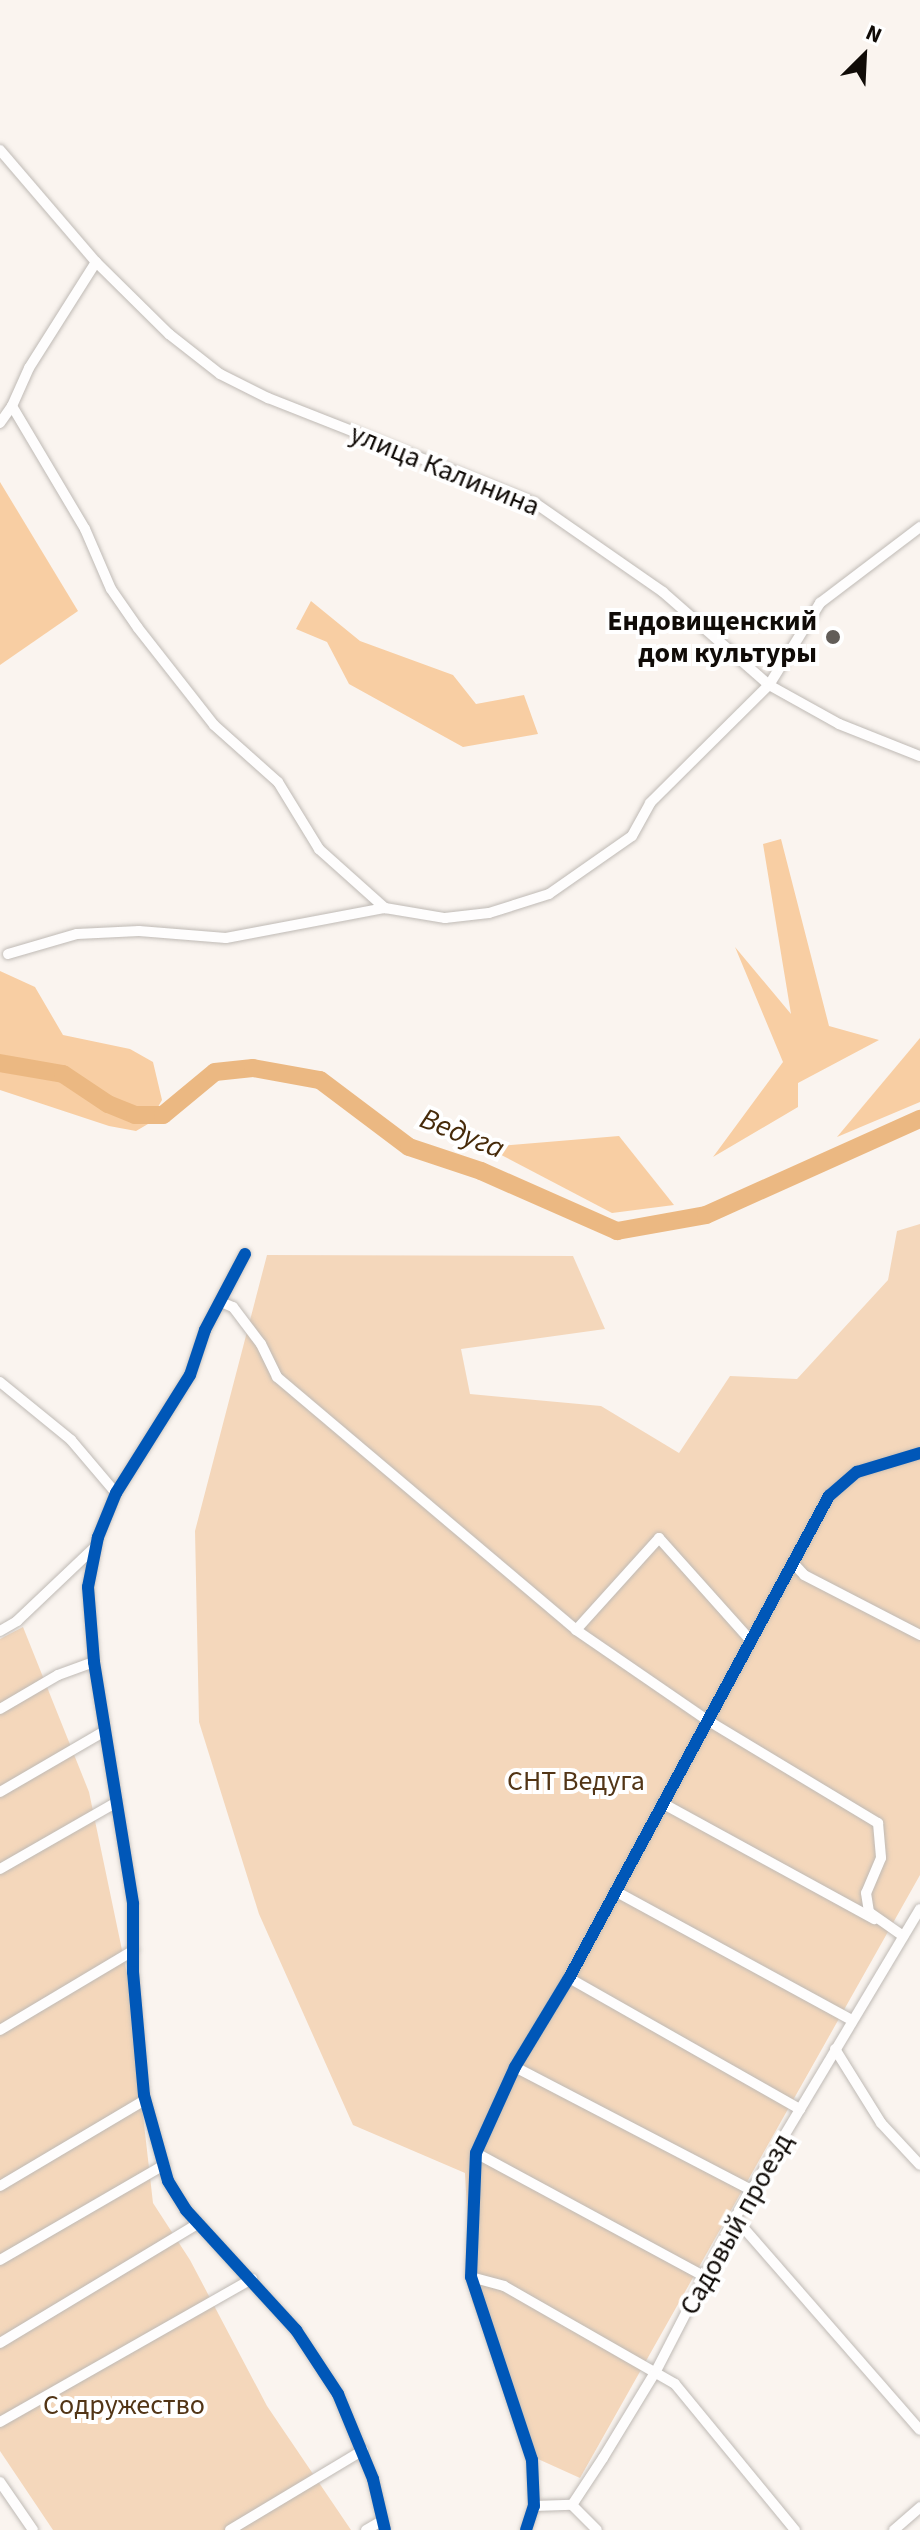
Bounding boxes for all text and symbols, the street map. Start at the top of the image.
north arrow [824,16,904,96]
text: N [861,16,887,52]
street label: улица Калинина [345,417,545,523]
place label: Ендовищенский дом культуры [607,604,817,670]
marker: Ендовищенский дом культуры [824,628,842,646]
water label: Ведуга [415,1101,509,1167]
park label: СНТ Ведуга [507,1764,645,1798]
street label: Садовый проезд [672,2127,800,2321]
park label: Содружество [43,2388,205,2422]

